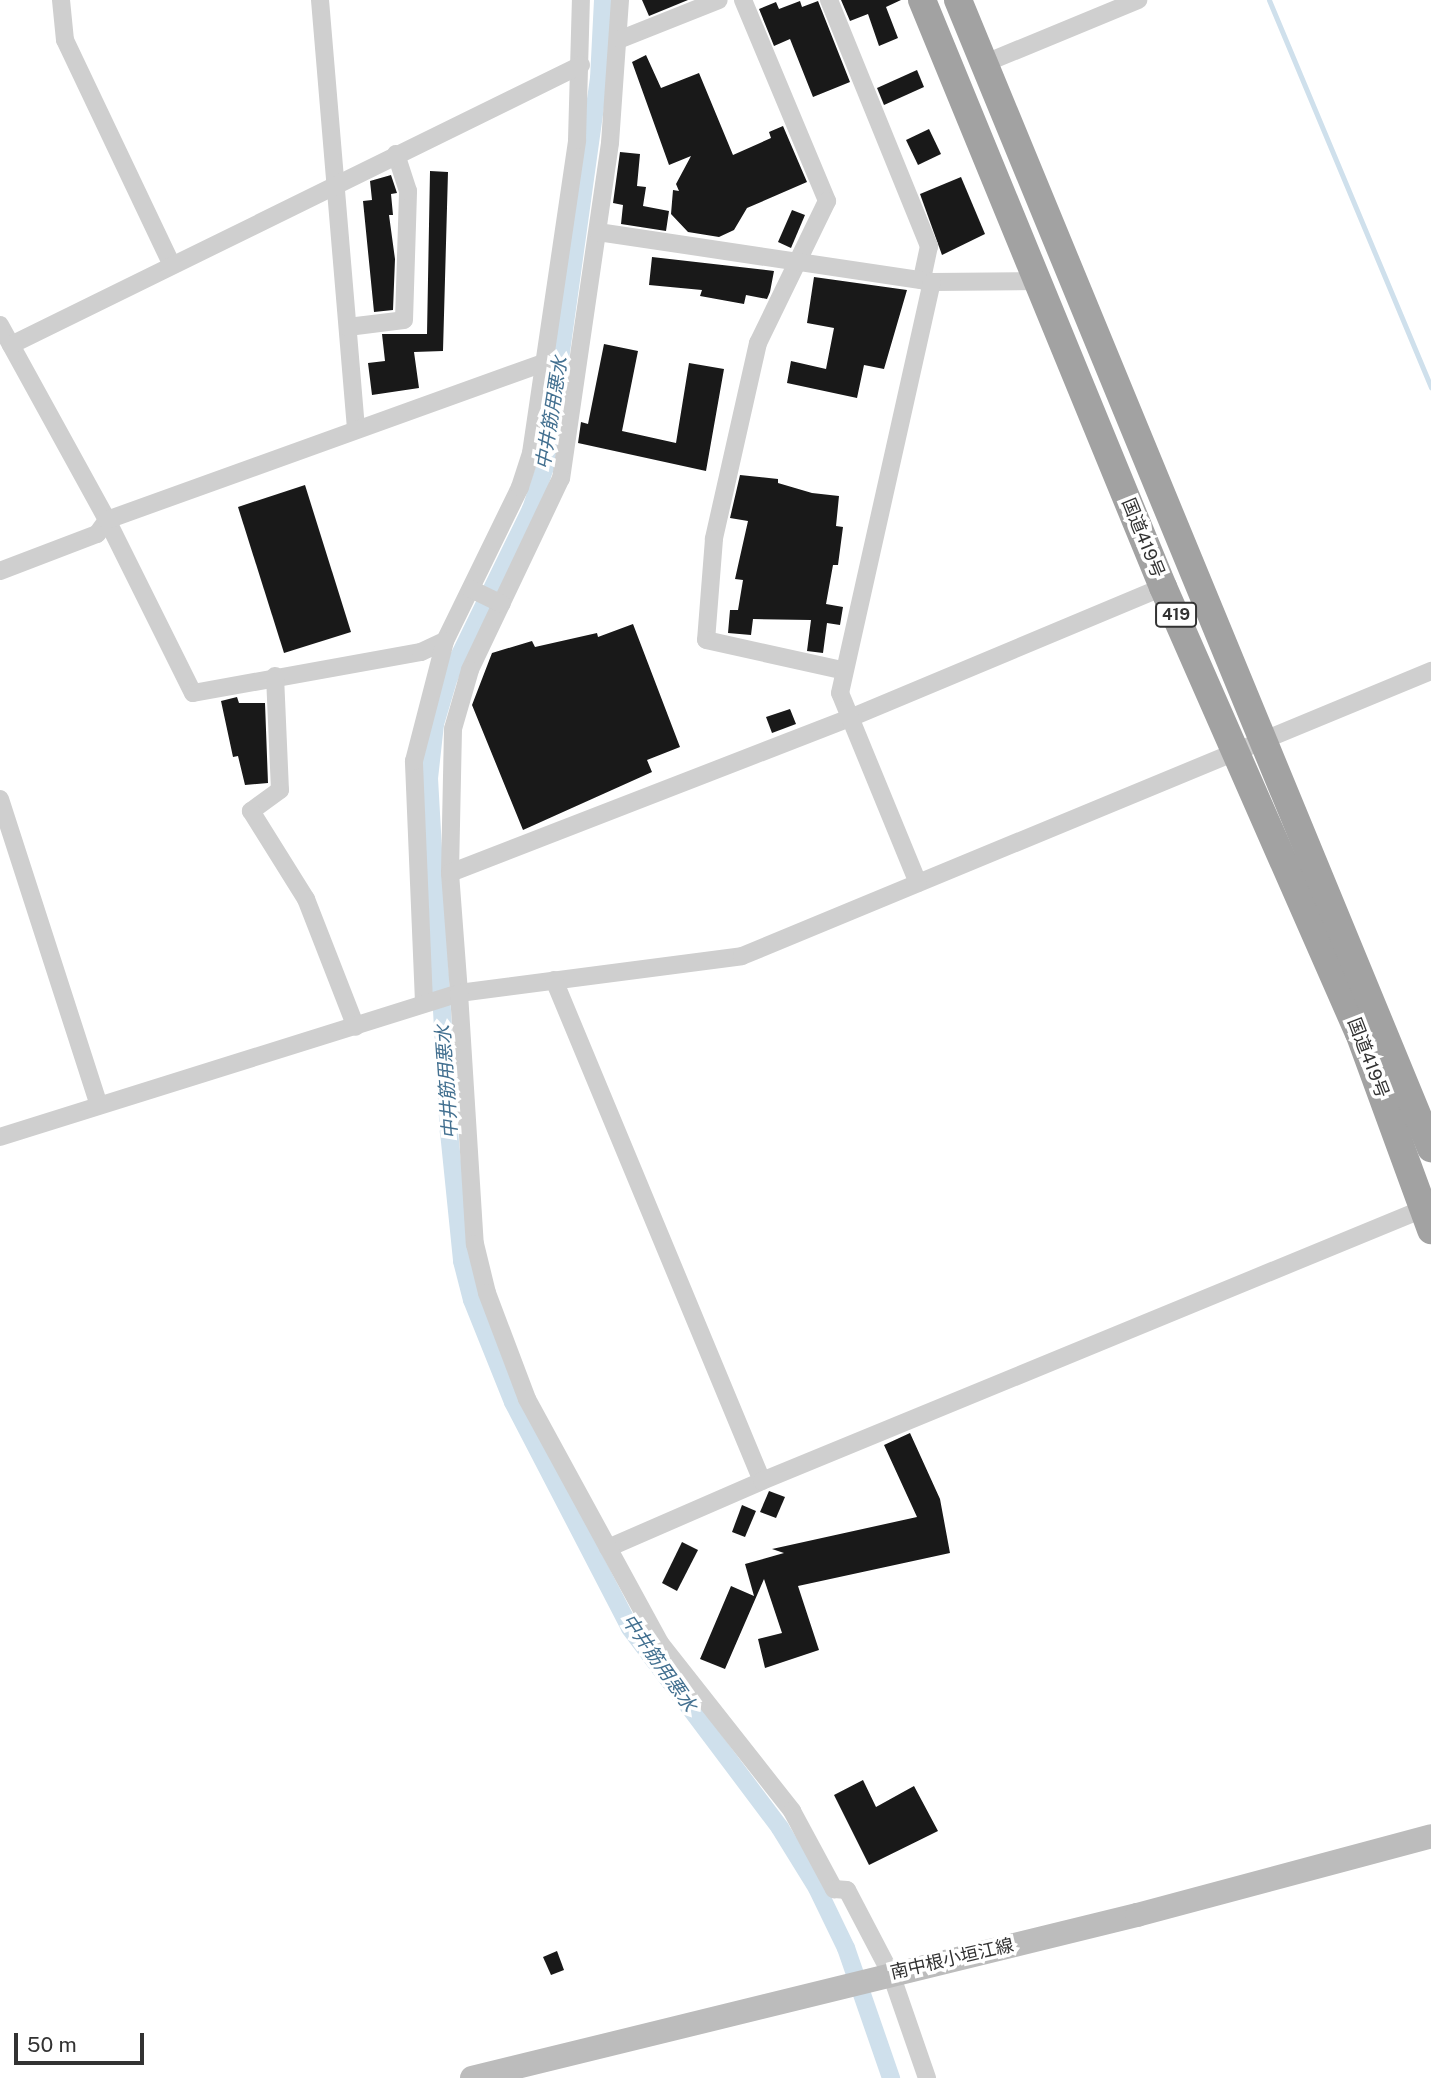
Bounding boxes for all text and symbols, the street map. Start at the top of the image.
water label: 中井筋用悪水 [532,355,572,471]
street label: 国道419号 [1117,495,1169,581]
road number: 419 [1155,602,1197,628]
street label: 国道419号 [1343,1015,1393,1101]
water label: 中井筋用悪水 [432,1024,462,1140]
water label: 中井筋用悪水 [617,1610,701,1716]
street label: 南中根小垣江線 [888,1934,1016,1984]
scale bar [18,2018,147,2062]
text: 50 m [27,2032,77,2057]

